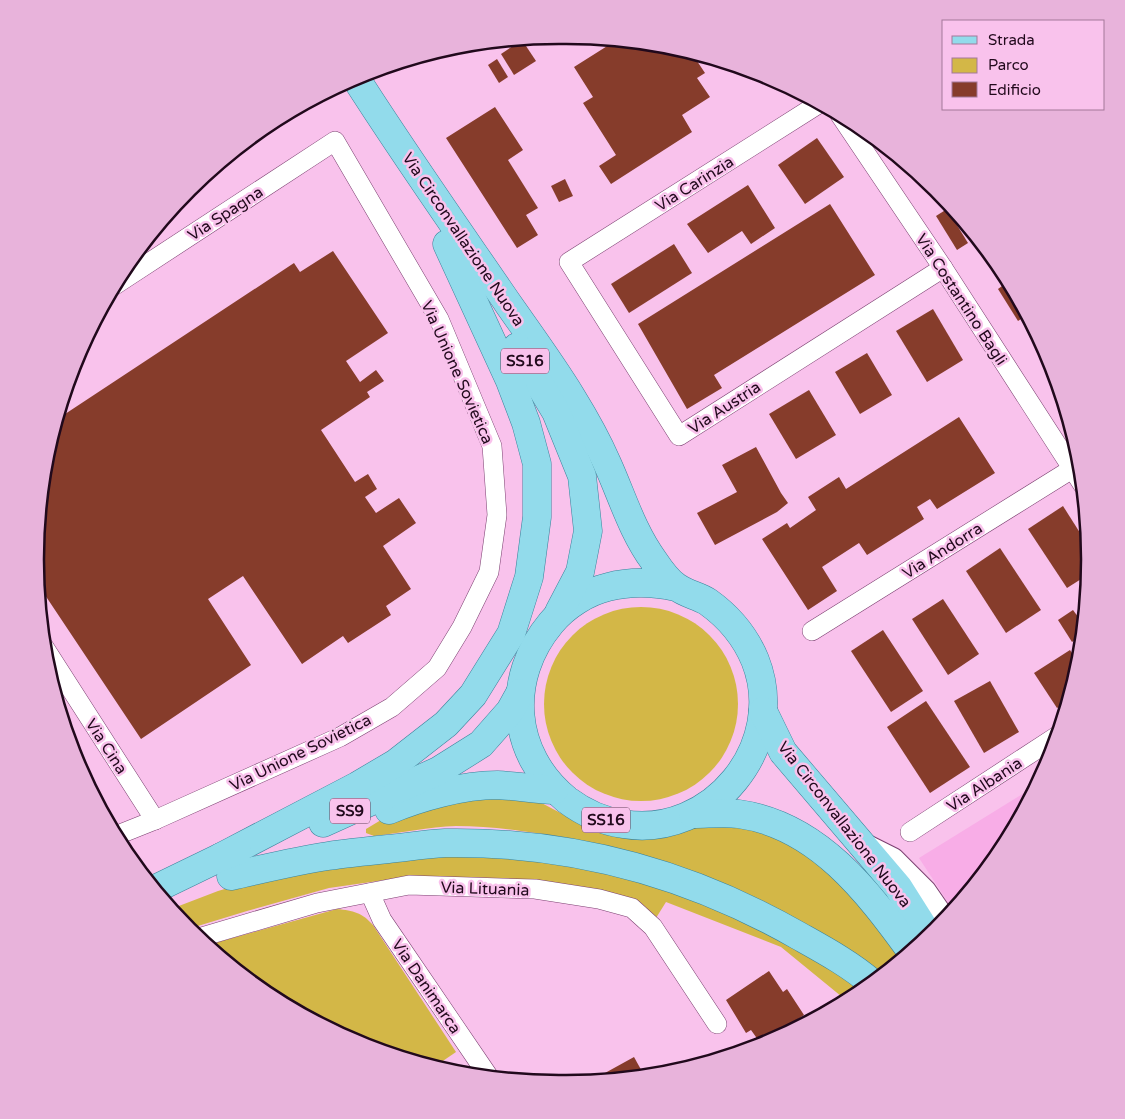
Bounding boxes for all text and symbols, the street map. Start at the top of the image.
legend [942,20,1105,110]
text: Strada [988,31,1035,49]
text: Parco [988,56,1029,74]
text: Edificio [988,81,1041,99]
street label: Via Circonvallazione Nuova [398,149,529,330]
street label: Via Carinzia [651,152,738,216]
street label: Via Spagna [184,182,267,246]
street label: Via Costantino Bagli [911,230,1011,369]
street label: Via Unione Sovietica [416,298,498,447]
road number: SS16 [501,348,549,374]
street label: Via Austria [685,377,765,439]
street label: Via Andorra [899,518,986,583]
street label: Via Unione Sovietica [226,710,374,796]
street label: Via Cina [81,715,131,778]
street label: Via Circonvallazione Nuova [773,738,915,912]
street label: Via Albania [943,753,1026,817]
road number: SS9 [330,798,370,824]
road number: SS16 [582,808,630,832]
street label: Via Lituania [440,877,530,901]
street label: Via Danimarca [387,935,465,1038]

